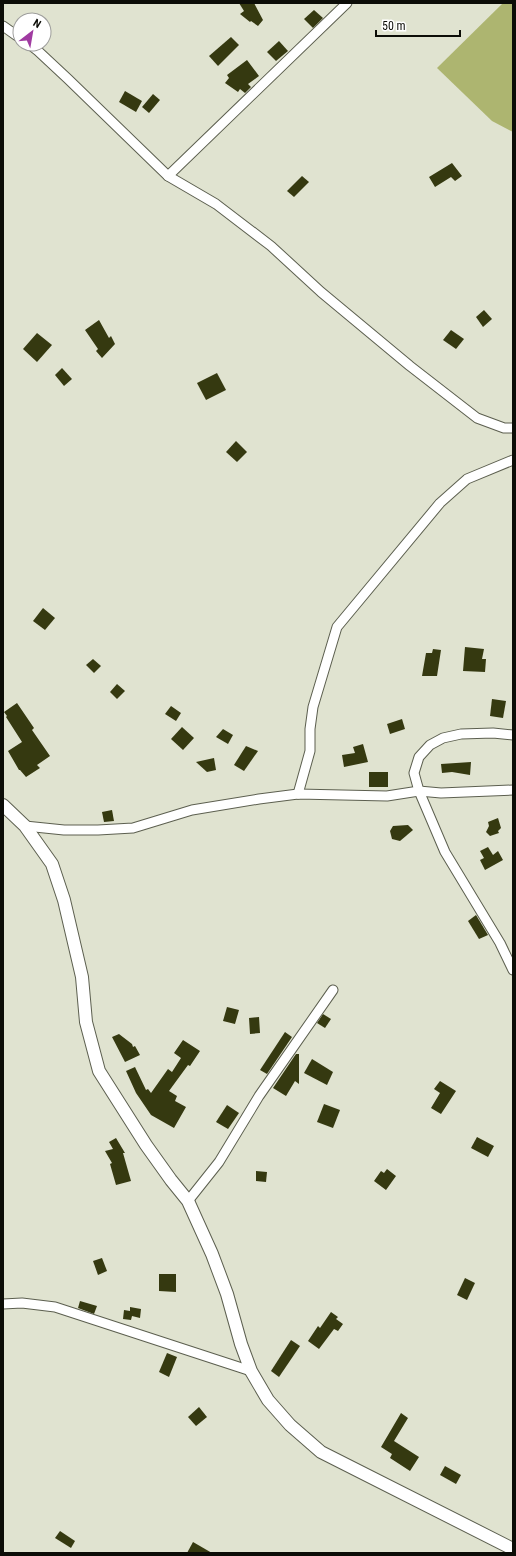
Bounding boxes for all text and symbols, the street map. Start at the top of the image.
north arrow [12,12,52,52]
scale bar [376,12,460,38]
text: N [31,17,43,31]
text: 50 m [382,19,406,33]

